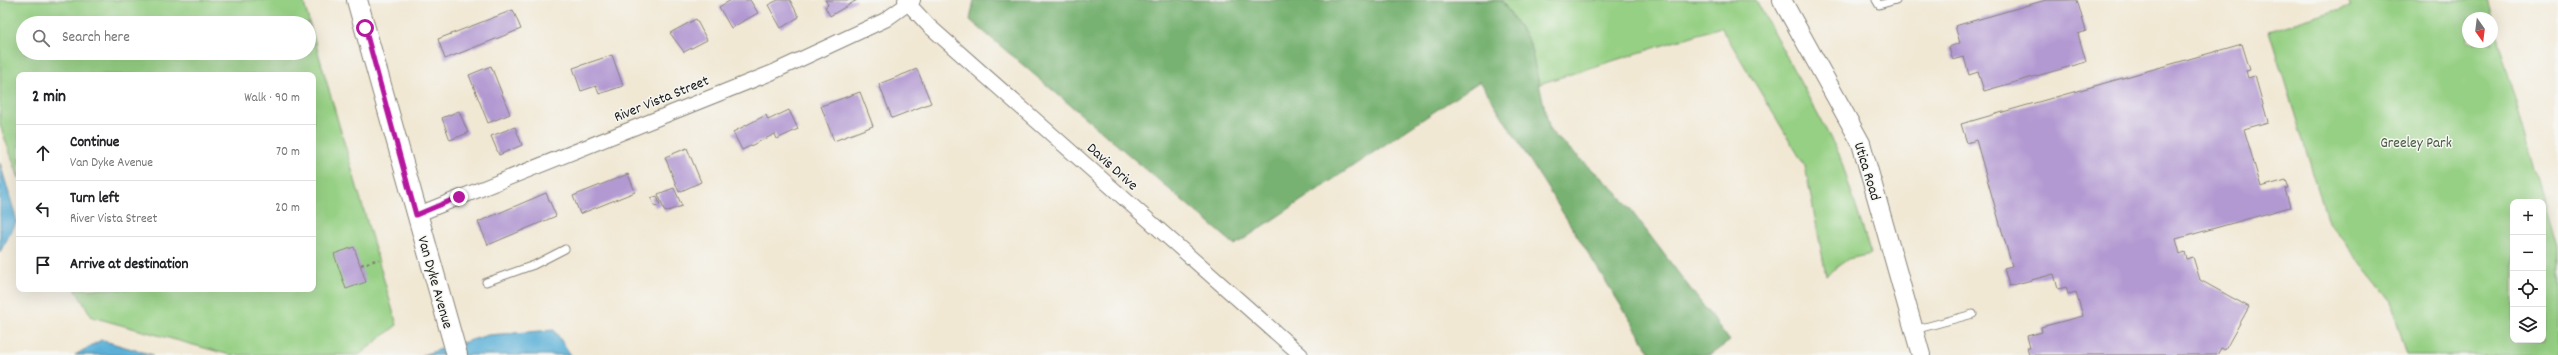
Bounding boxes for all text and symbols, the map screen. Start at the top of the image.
north arrow [2462,12,2498,48]
search box [16,16,316,60]
route start [356,19,374,37]
icon: search [30,27,52,49]
text: Search here [62,27,130,49]
street label: River Vista Street [611,71,713,129]
text: 2 min [32,86,66,110]
text: Walk · 90 m [244,89,300,108]
text: Continue [70,132,119,154]
park label: Greeley Park [2380,133,2452,155]
street label: Davis Drive [1081,138,1143,197]
street label: Utica Road [1847,140,1885,204]
icon: ahead [32,142,54,164]
text: 70 m [276,143,300,162]
text: Van Dyke Avenue [70,154,153,173]
text: Turn left [70,188,119,210]
route end [450,188,468,206]
icon: left [32,198,54,220]
text: 20 m [275,199,300,218]
map controls [2510,199,2546,343]
button: + [2510,199,2546,235]
text: River Vista Street [70,210,157,229]
street label: Van Dyke Avenue [410,234,458,332]
button: − [2510,235,2546,271]
icon: arrive [32,254,54,276]
text: Arrive at destination [70,254,188,276]
button: locate [2510,271,2546,307]
button: layers [2510,307,2546,343]

